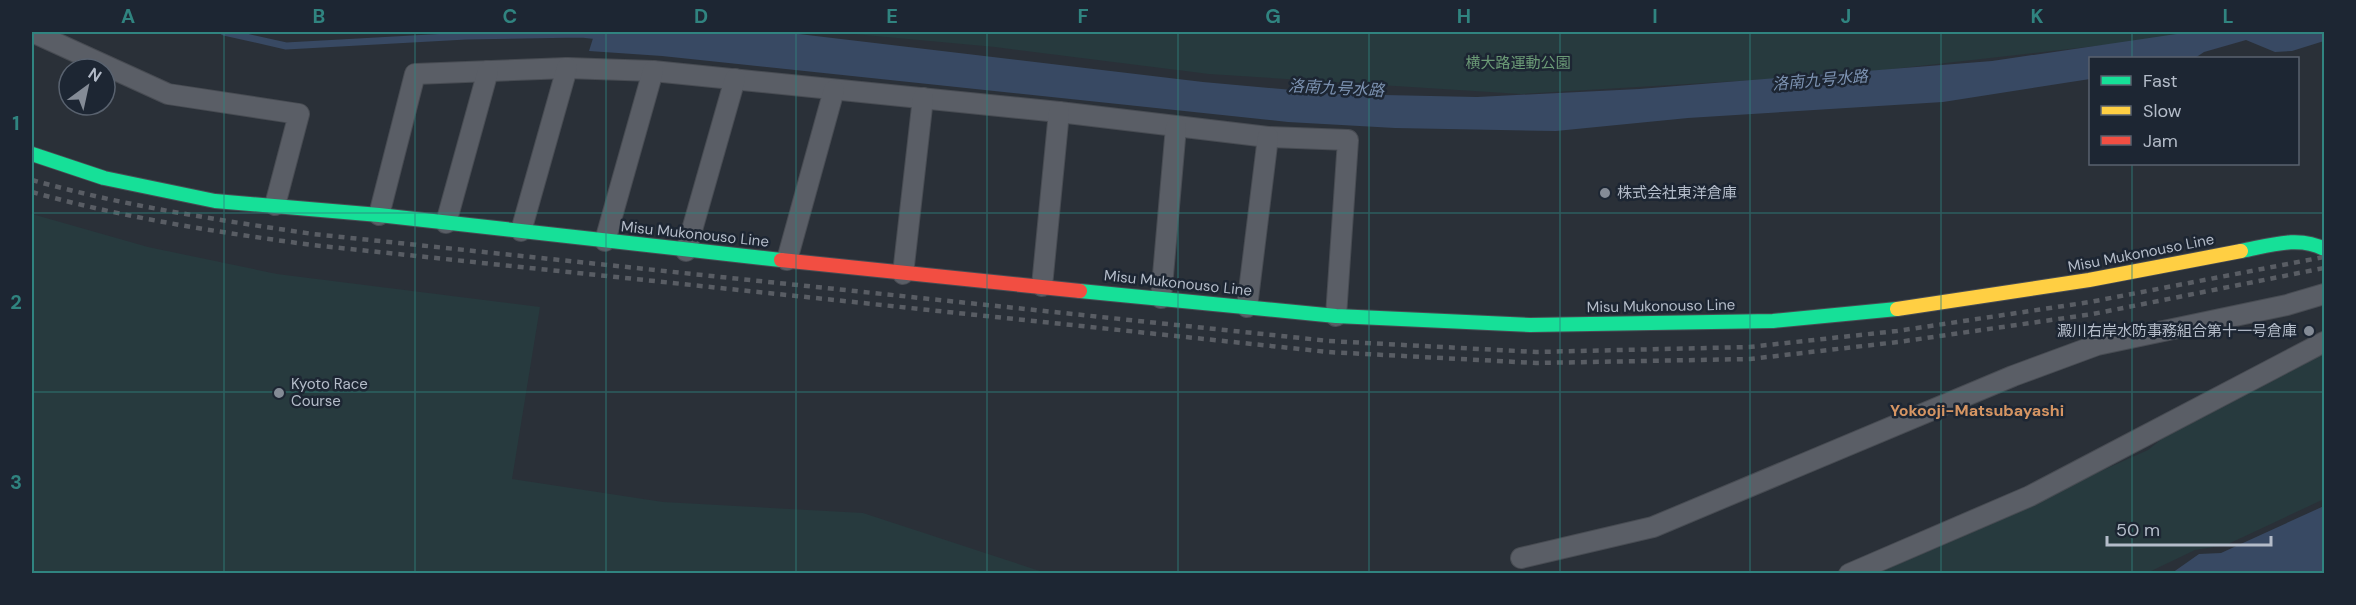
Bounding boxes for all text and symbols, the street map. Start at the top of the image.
text: A [121,3,135,29]
text: B [313,3,325,29]
text: C [503,3,517,29]
text: D [694,3,708,29]
text: E [886,3,898,29]
text: F [1077,3,1089,29]
text: G [1265,3,1281,29]
text: H [1457,3,1471,29]
text: I [1652,3,1658,29]
text: J [1841,3,1851,29]
text: K [2030,3,2044,29]
text: L [2222,3,2234,29]
park label: 横大路運動公園 [1465,53,1571,73]
north arrow [57,57,117,117]
legend [2089,57,2299,165]
text: N [84,63,106,87]
water label: 洛南九号水路 [1771,65,1871,95]
text: Fast [2143,69,2178,93]
water label: 洛南九号水路 [1288,75,1386,101]
text: Slow [2143,99,2182,123]
text: 1 [12,110,20,136]
text: Jam [2143,129,2178,153]
place label: 株式会社東洋倉庫 [1617,183,1737,203]
marker: 株式会社東洋倉庫 [1598,186,1612,200]
street label: Misu Mukonouso Line [620,216,770,252]
street label: Misu Mukonouso Line [2066,229,2216,277]
street label: Misu Mukonouso Line [1103,265,1253,301]
text: 2 [10,289,22,315]
street label: Misu Mukonouso Line [1587,295,1735,317]
place label: 澱川右岸水防事務組合第十一号倉庫 [2057,321,2297,341]
marker: 澱川右岸水防事務組合第十一号倉庫 [2302,324,2316,338]
place label: Kyoto Race Course [291,374,368,411]
marker: Kyoto Race Course [272,386,286,400]
district label: Yokooji-Matsubayashi [1890,400,2064,421]
text: 3 [10,469,22,495]
scale bar [2107,509,2270,547]
text: 50 m [2116,518,2160,542]

